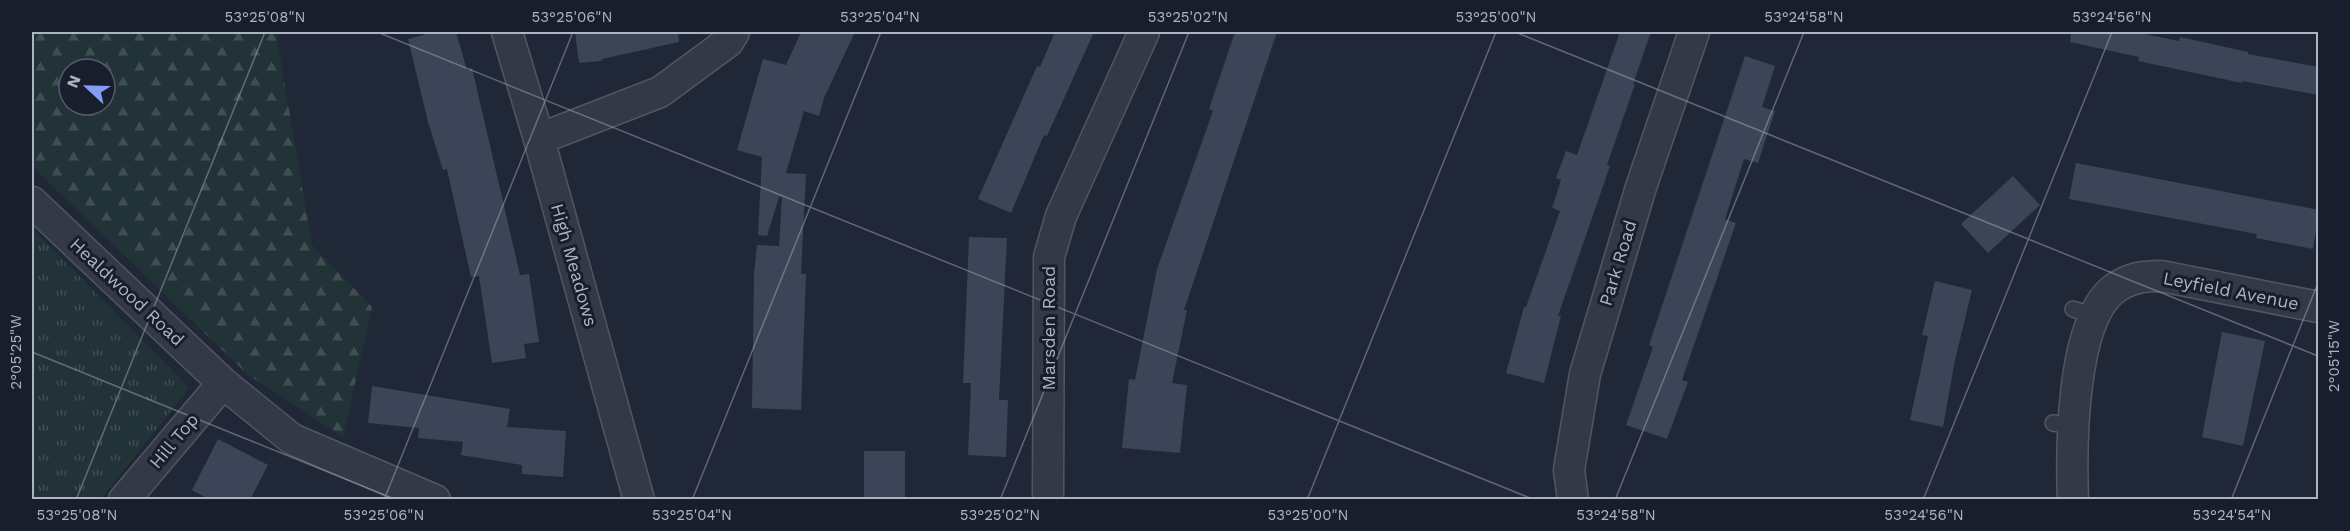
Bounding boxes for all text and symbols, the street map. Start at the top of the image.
text: 53°25'08"N [225,8,306,26]
text: 53°25'06"N [532,8,612,26]
text: 53°25'04"N [840,8,920,26]
text: 53°25'02"N [1148,8,1228,26]
text: 53°25'00"N [1455,8,1537,26]
text: 53°24'58"N [1764,8,1844,26]
text: 53°24'56"N [2072,8,2152,26]
north arrow [57,57,117,117]
text: N [63,73,85,91]
street label: High Meadows [547,201,602,329]
street label: Park Road [1595,218,1640,308]
street label: Healdwood Road [66,233,189,350]
street label: Marsden Road [1038,266,1059,390]
street label: Leyfield Avenue [2161,267,2301,314]
text: 2°05'25"W [7,314,25,390]
text: 2°05'15"W [2325,320,2343,392]
street label: Hill Top [145,409,203,472]
text: 53°25'08"N [37,506,118,524]
text: 53°25'06"N [344,506,424,524]
text: 53°25'04"N [652,506,732,524]
text: 53°25'02"N [960,506,1040,524]
text: 53°25'00"N [1267,506,1349,524]
text: 53°24'58"N [1576,506,1656,524]
text: 53°24'56"N [1884,506,1964,524]
text: 53°24'54"N [2193,506,2271,524]

